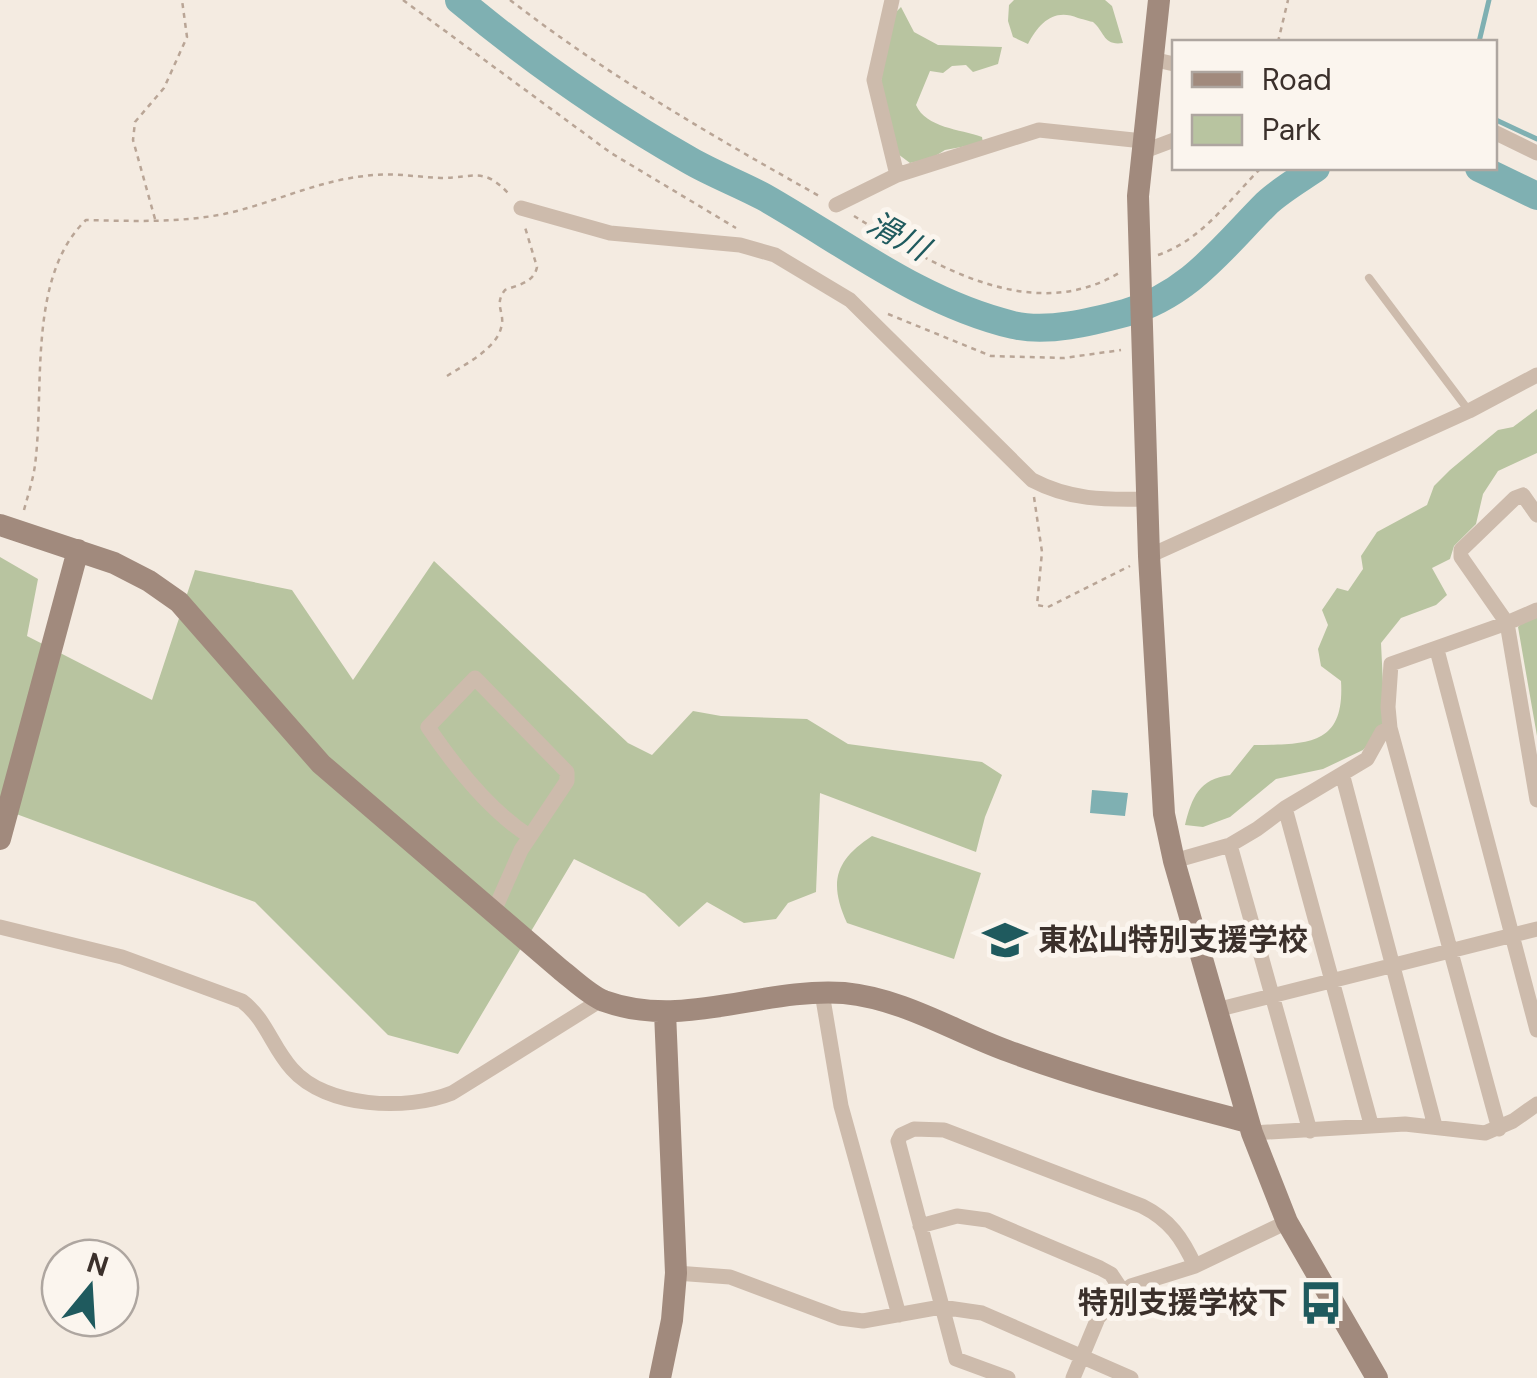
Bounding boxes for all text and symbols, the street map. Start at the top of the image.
legend [1172,40,1497,170]
text: Road [1262,60,1332,99]
text: Park [1262,110,1321,149]
water label: 滑川 [860,202,939,271]
school or university icon: 東松山特別支援学校 [981,916,1029,964]
place label: 東松山特別支援学校 [1038,920,1308,959]
north arrow [40,1238,140,1338]
text: N [82,1244,113,1285]
bus stop icon: 特別支援学校下 [1297,1279,1345,1327]
place label: 特別支援学校下 [1078,1283,1288,1322]

